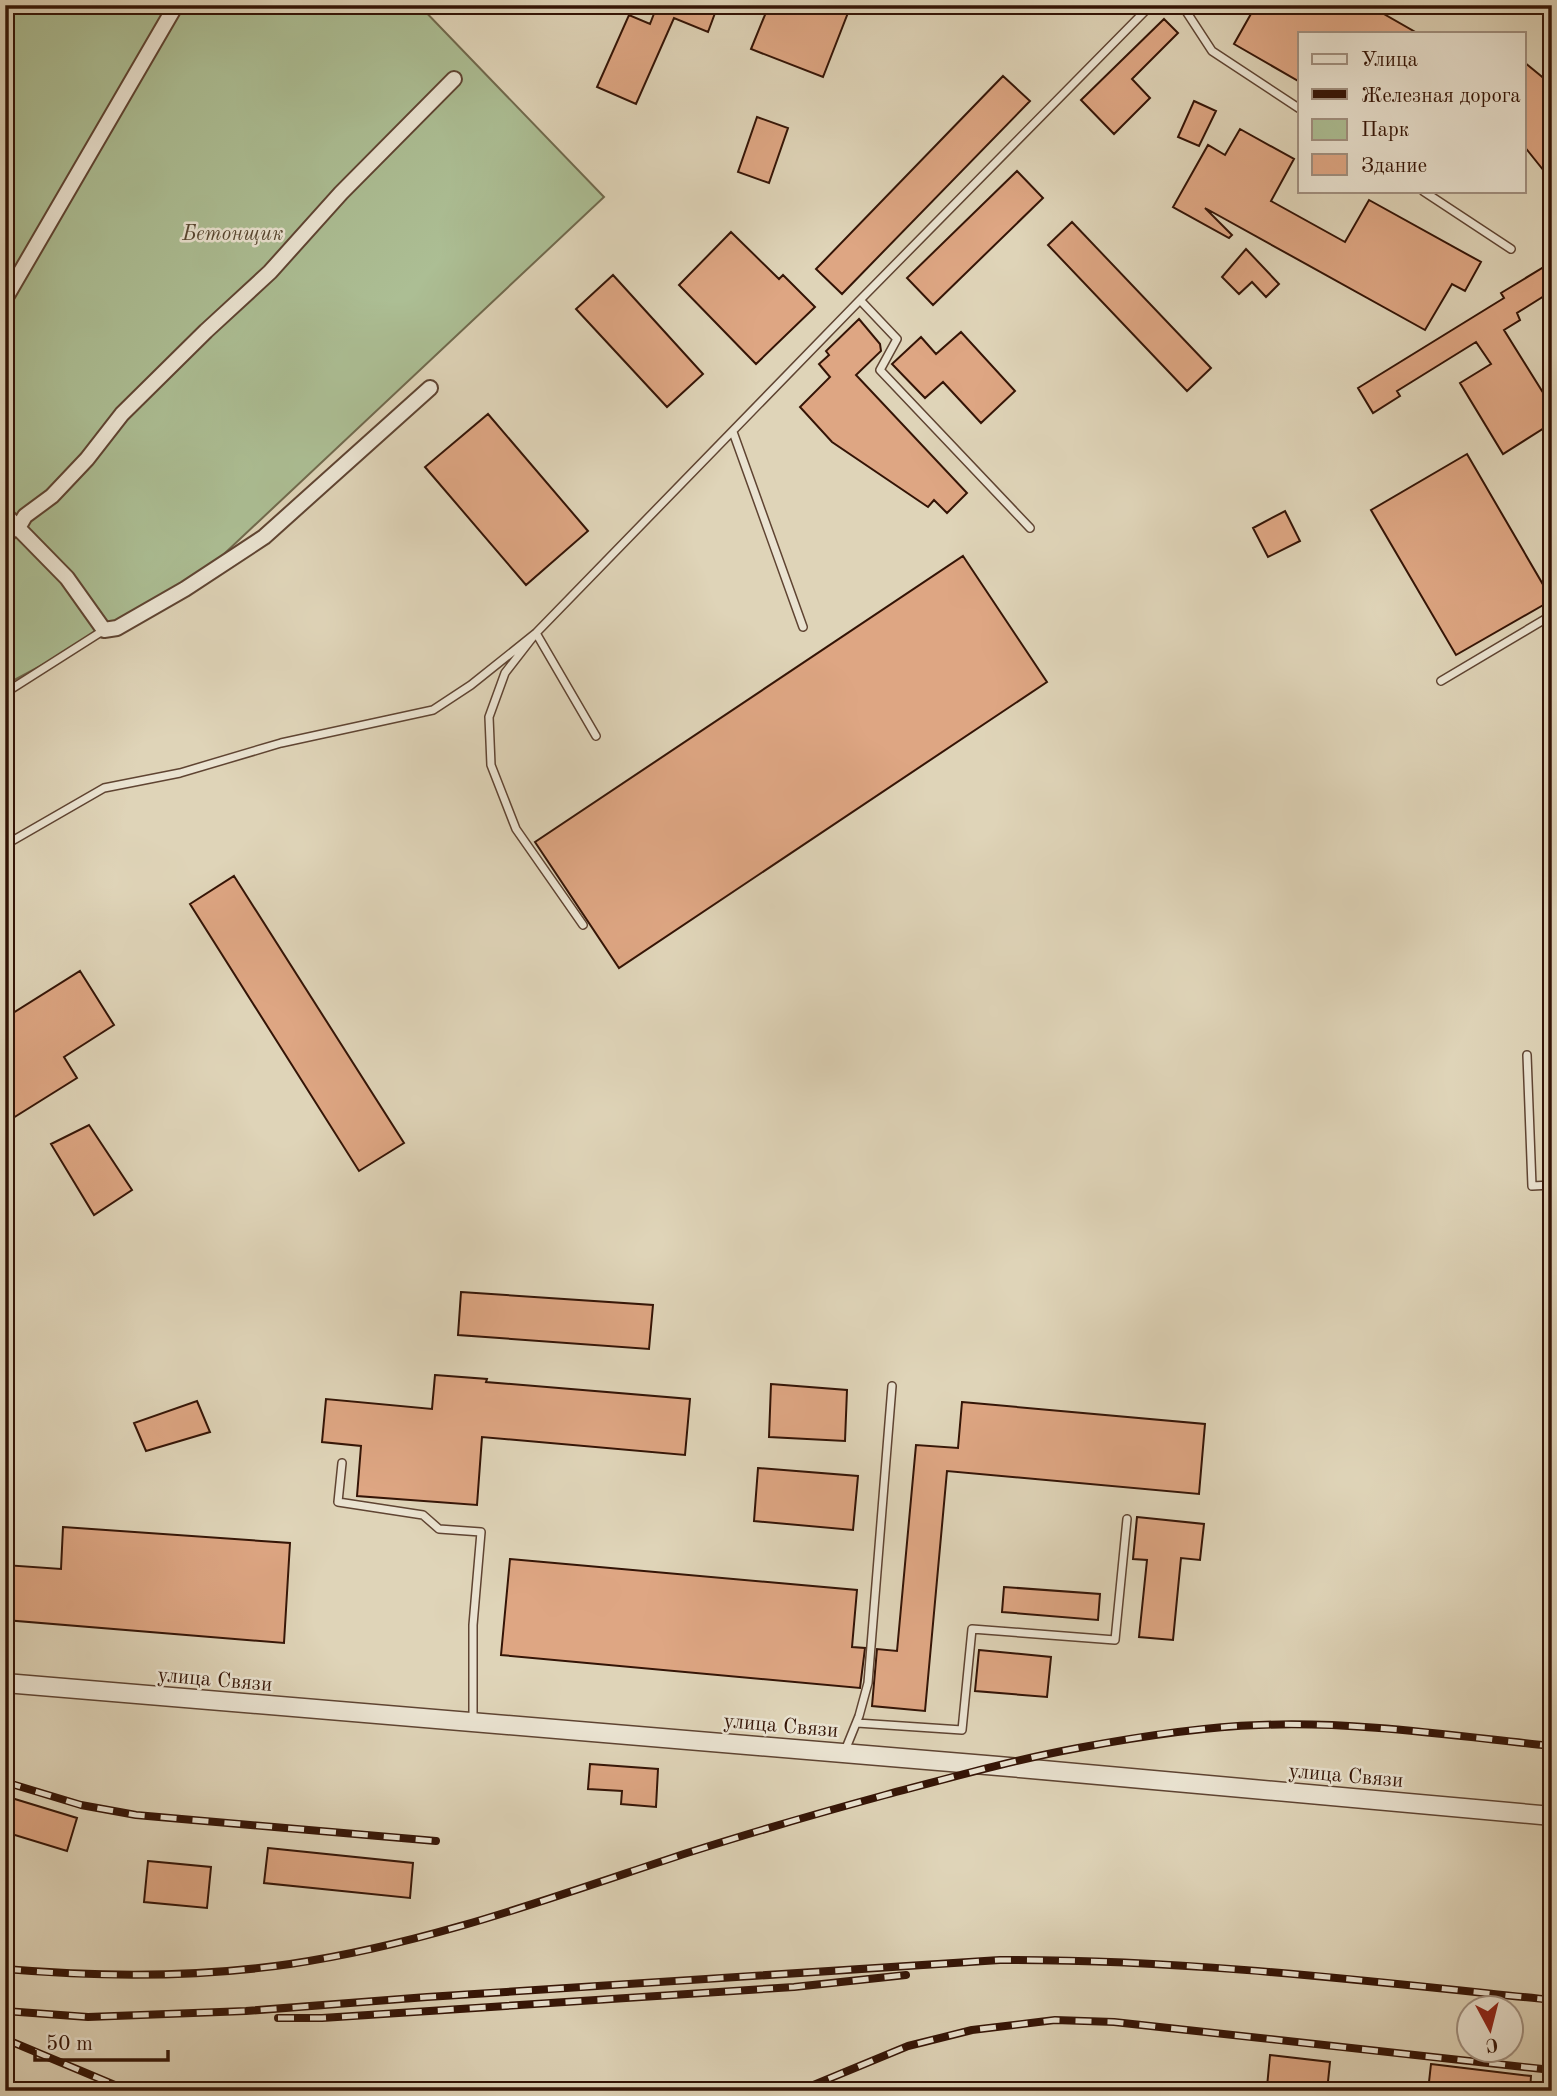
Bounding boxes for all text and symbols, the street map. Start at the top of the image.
legend [1298,32,1526,192]
text: Улица [1361,50,1418,71]
text: Железная дорога [1361,86,1521,107]
text: Парк [1361,120,1410,141]
text: Здание [1361,156,1427,177]
park label: Бетонщик [181,224,284,245]
street label: улица Связи [157,1665,273,1696]
street label: улица Связи [723,1711,839,1742]
street label: улица Связи [1288,1761,1404,1792]
north arrow [1456,1994,1526,2064]
scale bar [35,2019,168,2063]
text: С [1484,2033,1499,2054]
text: 50 m [46,2034,93,2055]

